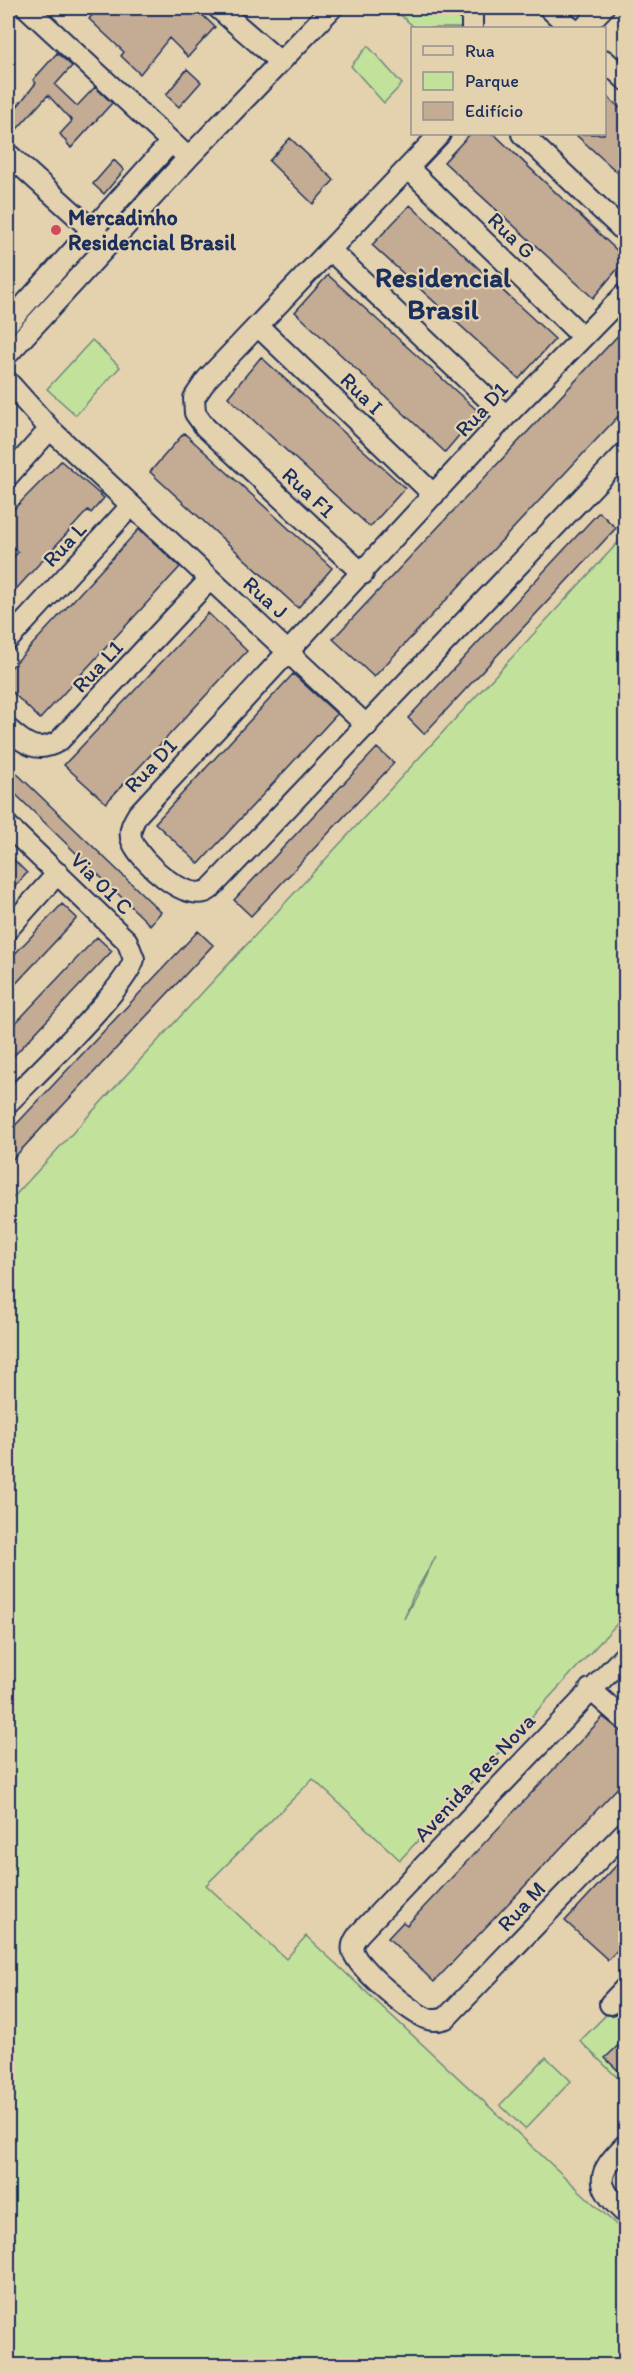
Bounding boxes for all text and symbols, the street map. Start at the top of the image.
legend [411,27,606,135]
text: Rua [465,40,495,62]
text: Parque [465,70,519,92]
text: Edifício [465,100,523,122]
place label: Mercadinho Residencial Brasil [68,204,237,256]
street label: Rua G [482,206,541,265]
marker: Mercadinho Residencial Brasil [49,223,63,237]
district label: Residencial Brasil [375,260,511,326]
street label: Rua I [334,366,389,420]
street label: Rua D1 [449,376,514,442]
street label: Rua F1 [276,461,341,524]
street label: Rua L [37,516,92,573]
street label: Rua J [238,570,294,625]
street label: Rua L1 [66,634,129,698]
street label: Rua D1 [118,732,183,798]
street label: Via 01 C [65,847,138,920]
street label: Avenida Res Nova [408,1707,541,1847]
street label: Rua M [491,1876,551,1937]

